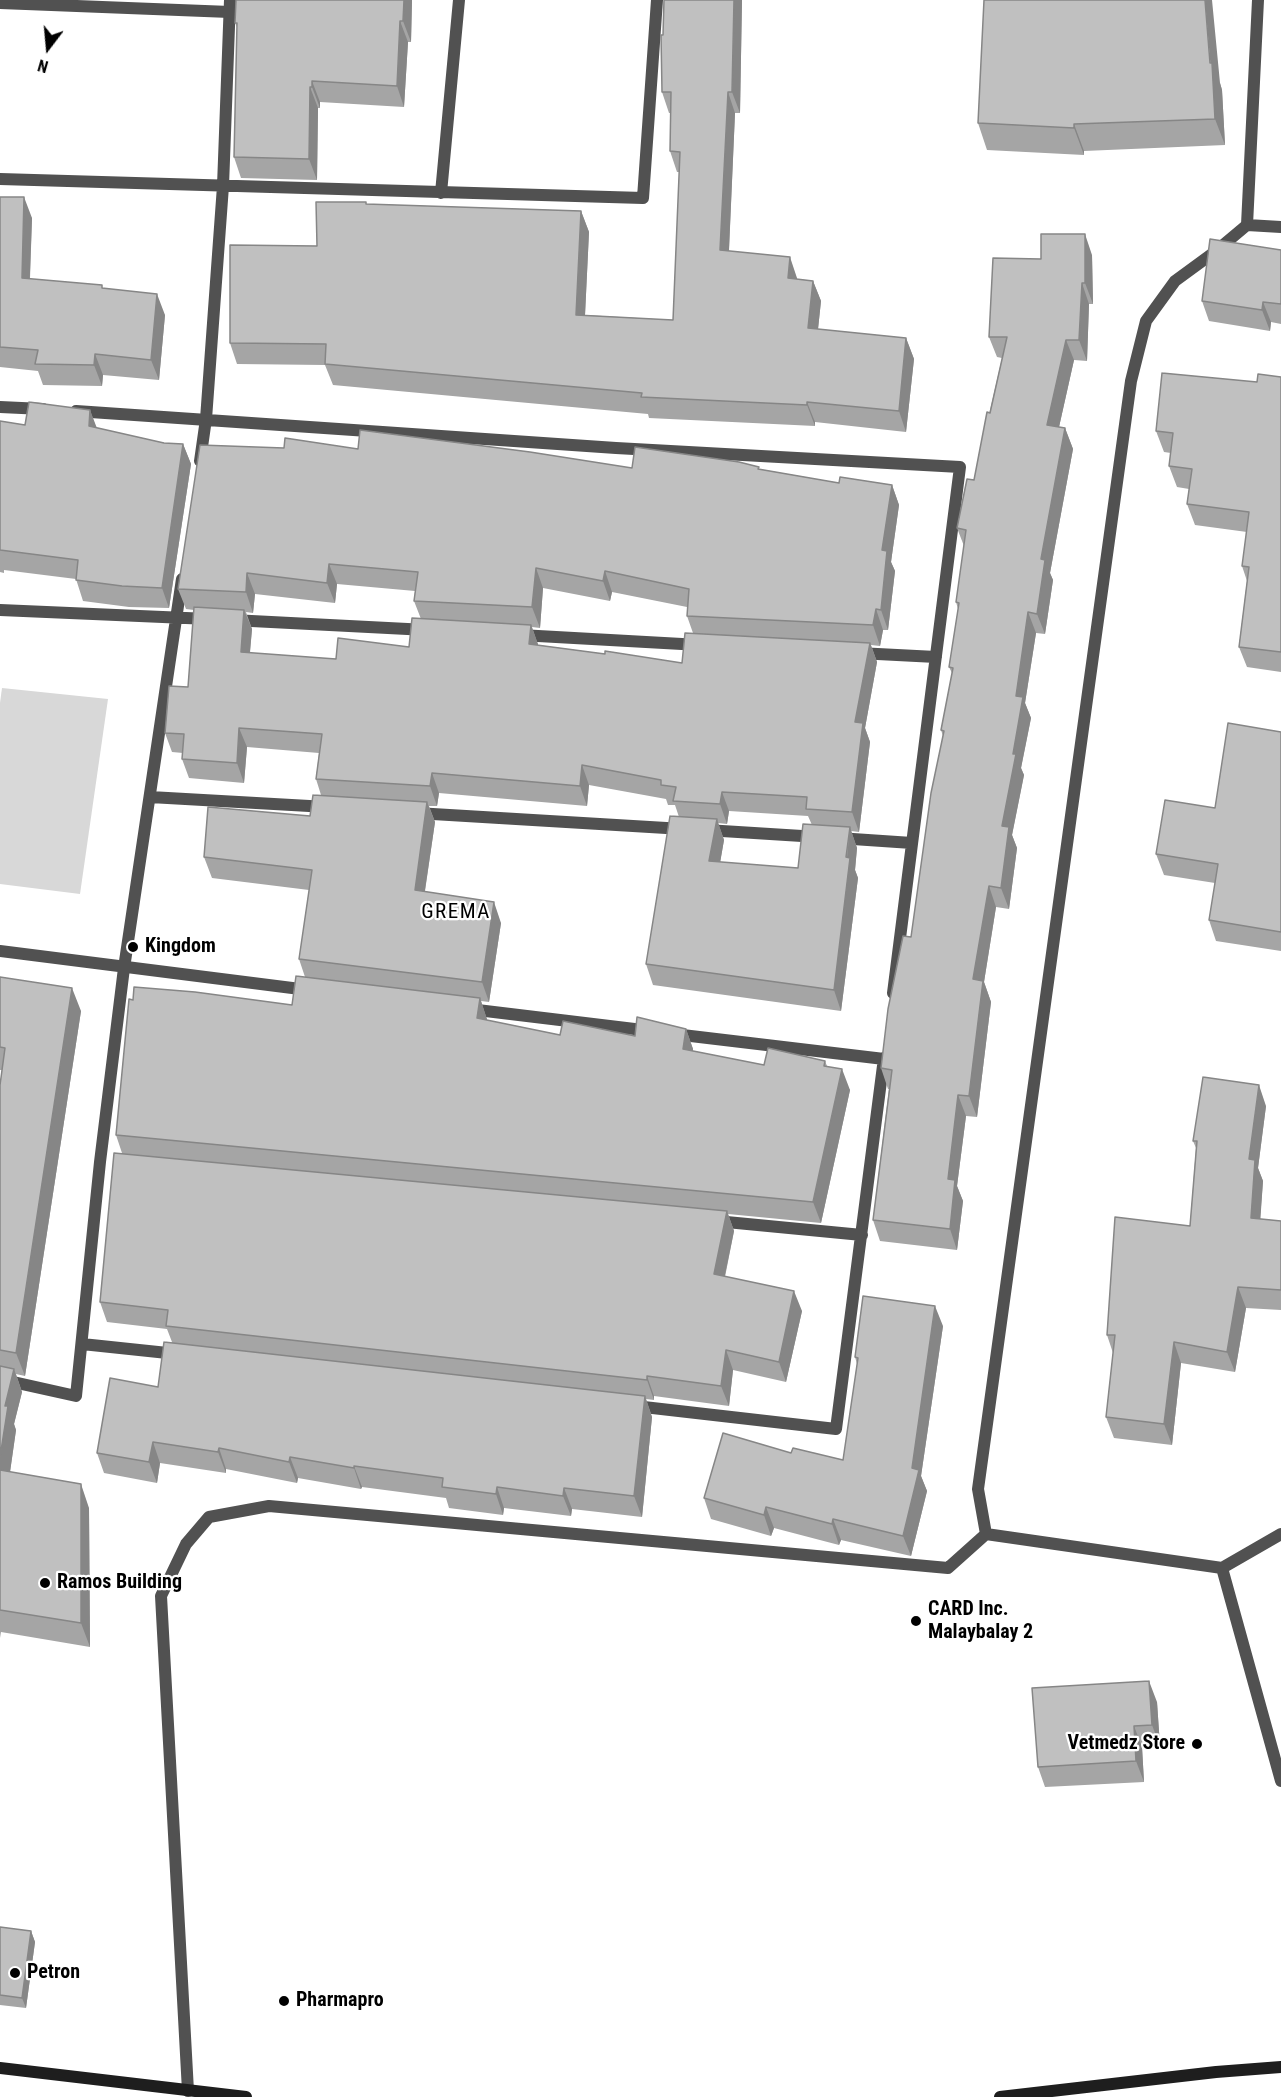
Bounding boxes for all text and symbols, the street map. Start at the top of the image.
north arrow [18,18,78,78]
text: N [36,55,50,76]
district label: GREMA [421,900,491,926]
place label: Kingdom [145,935,216,959]
marker: Kingdom [126,940,140,954]
place label: Ramos Building [57,1571,182,1595]
marker: Ramos Building [38,1576,52,1590]
place label: CARD Inc. Malaybalay 2 [928,1598,1033,1645]
marker: CARD Inc. Malaybalay 2 [909,1614,923,1628]
place label: Vetmedz Store [1068,1732,1185,1756]
marker: Vetmedz Store [1190,1737,1204,1751]
place label: Petron [27,1961,80,1985]
marker: Petron [8,1966,22,1980]
place label: Pharmapro [296,1989,384,2013]
marker: Pharmapro [277,1994,291,2008]

